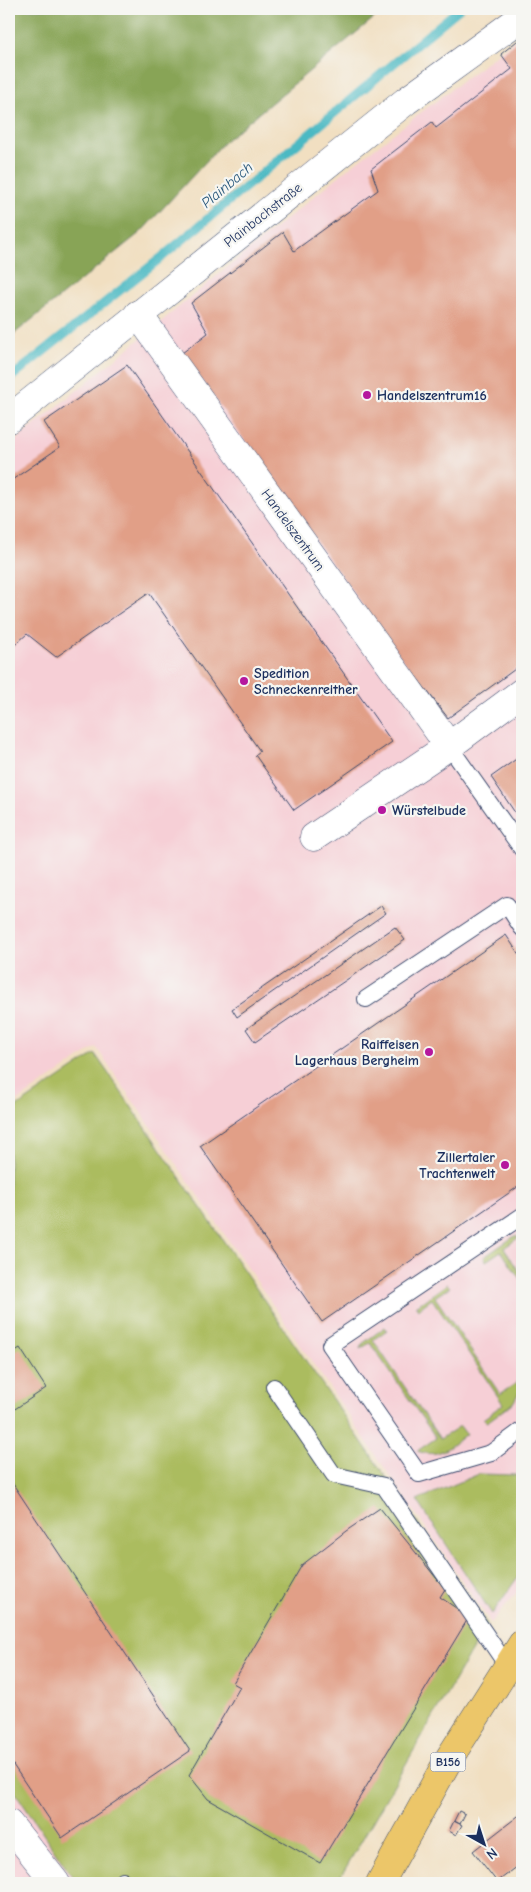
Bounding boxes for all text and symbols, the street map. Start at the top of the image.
water label: Plainbach [197,158,257,212]
street label: Plainbachstraße [220,179,306,251]
place label: Handelszentrum16 [377,387,487,404]
marker: Handelszentrum16 [361,389,373,401]
street label: Handelszentrum [258,486,328,574]
place label: Spedition Schneckenreither [254,665,358,698]
marker: Spedition Schneckenreither [238,675,250,687]
place label: Würstelbude [392,802,466,819]
marker: Würstelbude [376,804,388,816]
place label: Raiffeisen Lagerhaus Bergheim [295,1036,419,1069]
marker: Raiffeisen Lagerhaus Bergheim [423,1046,435,1058]
place label: Zillertaler Trachtenwelt [419,1149,495,1182]
marker: Zillertaler Trachtenwelt [499,1159,511,1171]
road number: B156 [430,1752,466,1771]
north arrow [458,1820,508,1870]
text: N [483,1844,501,1863]

